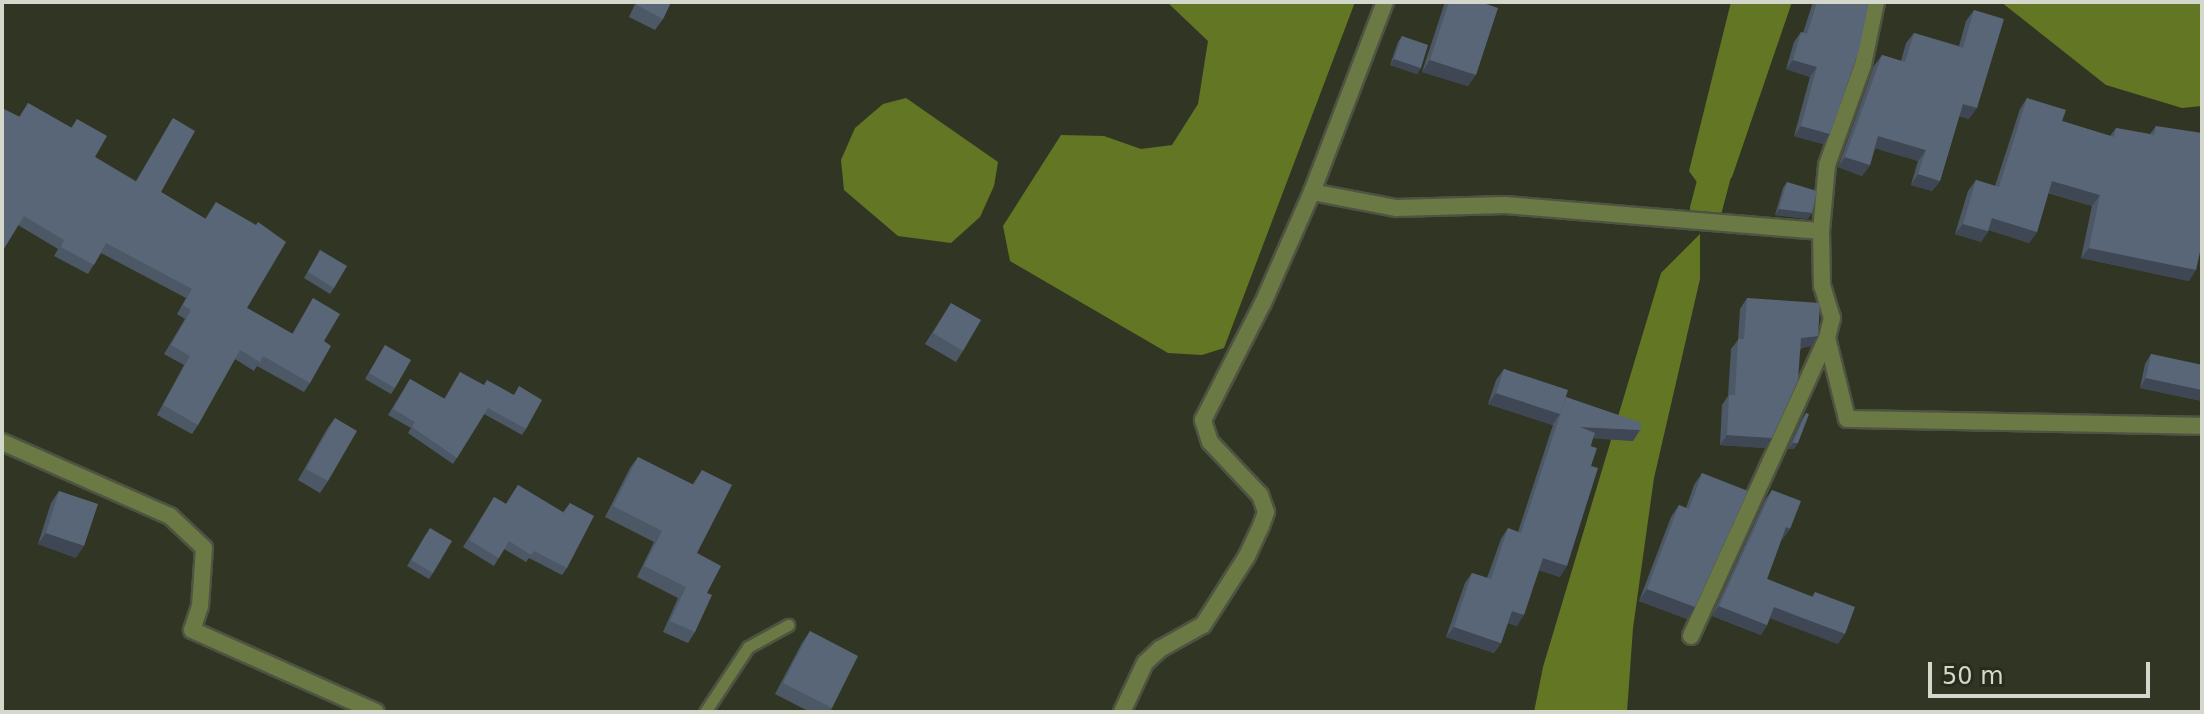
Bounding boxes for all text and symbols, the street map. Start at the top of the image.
scale bar [1932,646,2154,696]
text: 50 m [1942,662,2004,690]

